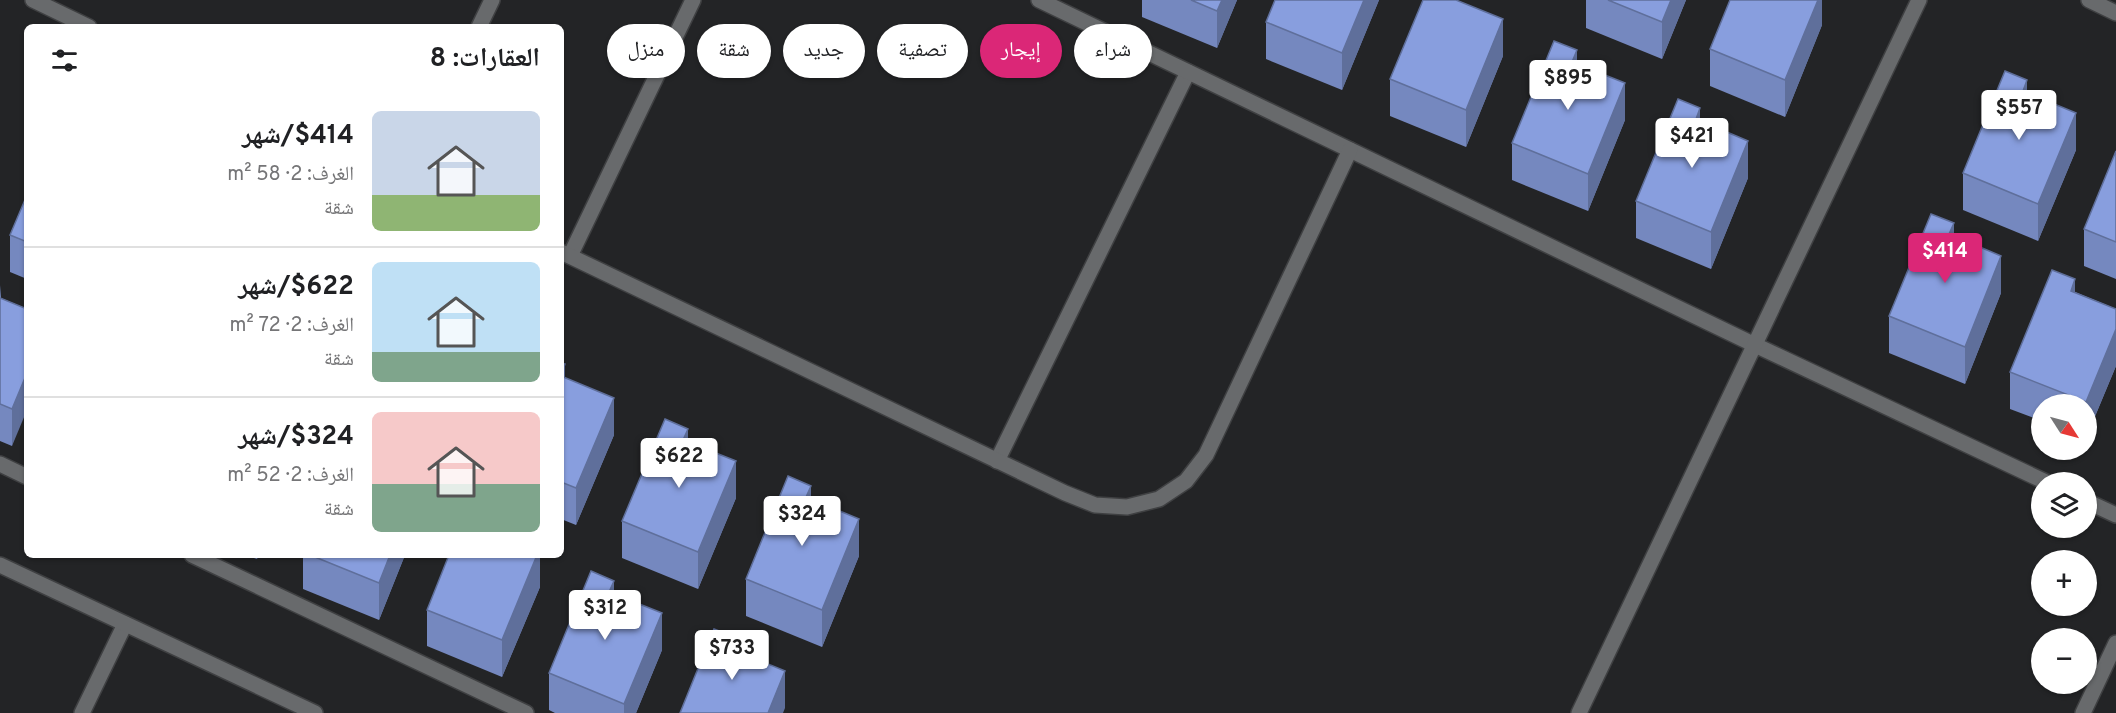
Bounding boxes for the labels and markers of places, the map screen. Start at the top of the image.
pin: $895 [1532,60,1604,111]
pin: $557 [1983,90,2055,141]
pin: $421 [1656,118,1728,169]
pin: $414 [1909,233,1981,284]
pin: $622 [643,438,715,489]
pin: $324 [766,496,838,547]
pin: $312 [569,590,641,641]
pin: $733 [696,630,768,681]

